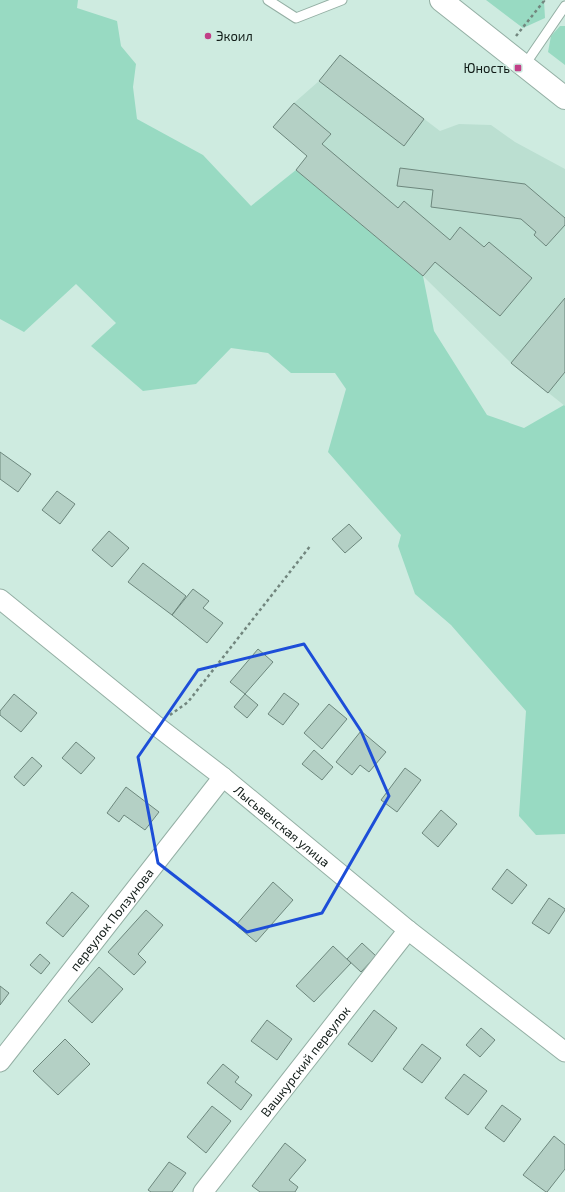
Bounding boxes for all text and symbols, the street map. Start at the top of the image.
place label: Экоил [216,28,253,44]
marker: Экоил [203,31,213,41]
place label: Юность [463,60,510,76]
marker: Юность [513,63,523,73]
street label: Лысьвенская улица [231,782,333,870]
street label: переулок Ползунова [66,865,157,974]
street label: Вашкурский переулок [257,1003,354,1120]

